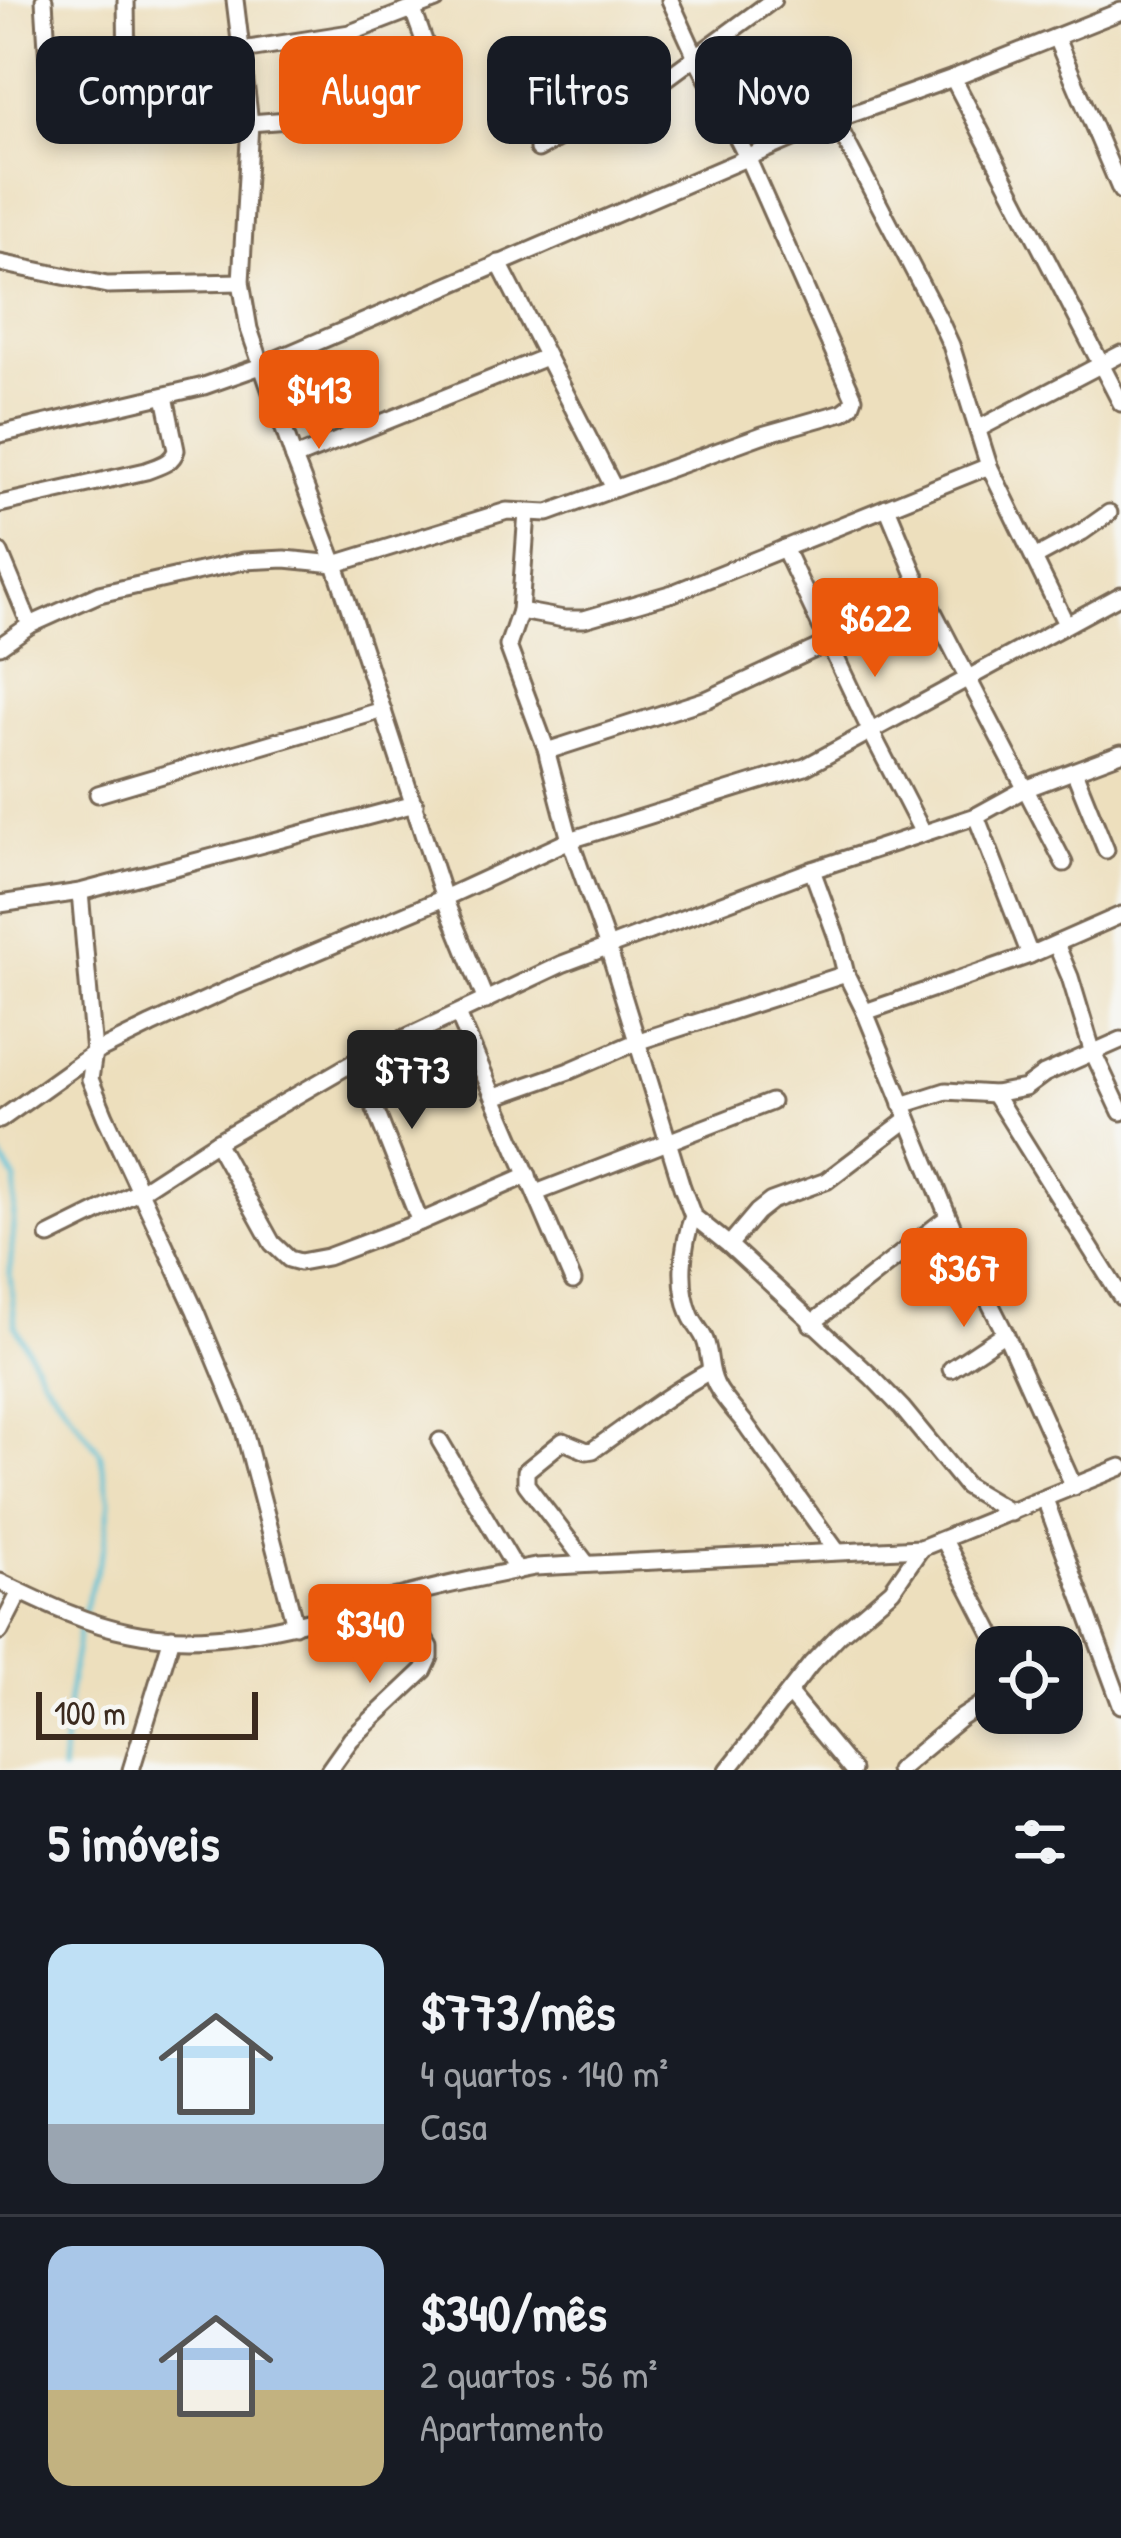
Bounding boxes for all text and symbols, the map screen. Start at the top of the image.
chip: Comprar [36,36,255,144]
chip: Alugar [279,36,463,144]
chip: Filtros [487,36,671,144]
chip: Novo [695,36,852,144]
pin: $413 [248,350,390,452]
text: $413 [286,362,352,415]
pin: $622 [804,578,946,680]
text: $622 [839,590,911,643]
pin: $773 [341,1030,483,1132]
text: $773 [374,1042,450,1095]
pin: $367 [893,1228,1035,1330]
text: $367 [928,1240,1000,1293]
pin: $340 [299,1584,441,1686]
text: $340 [335,1596,405,1649]
map controls [975,1626,1083,1734]
button: locate [975,1626,1083,1734]
scale bar [36,1686,258,1739]
text: 100 m [54,1691,126,1735]
text: 5 imóveis [48,1808,220,1877]
icon: filters [1007,1809,1073,1875]
text: $773/mês [420,1977,615,2046]
icon: home [144,1992,288,2136]
text: 4 quartos · 140 m² [420,2046,668,2099]
text: Casa [420,2099,487,2152]
text: $340/mês [420,2278,607,2347]
icon: home [144,2294,288,2438]
text: 2 quartos · 56 m² [420,2347,658,2400]
text: Apartamento [420,2400,604,2453]

